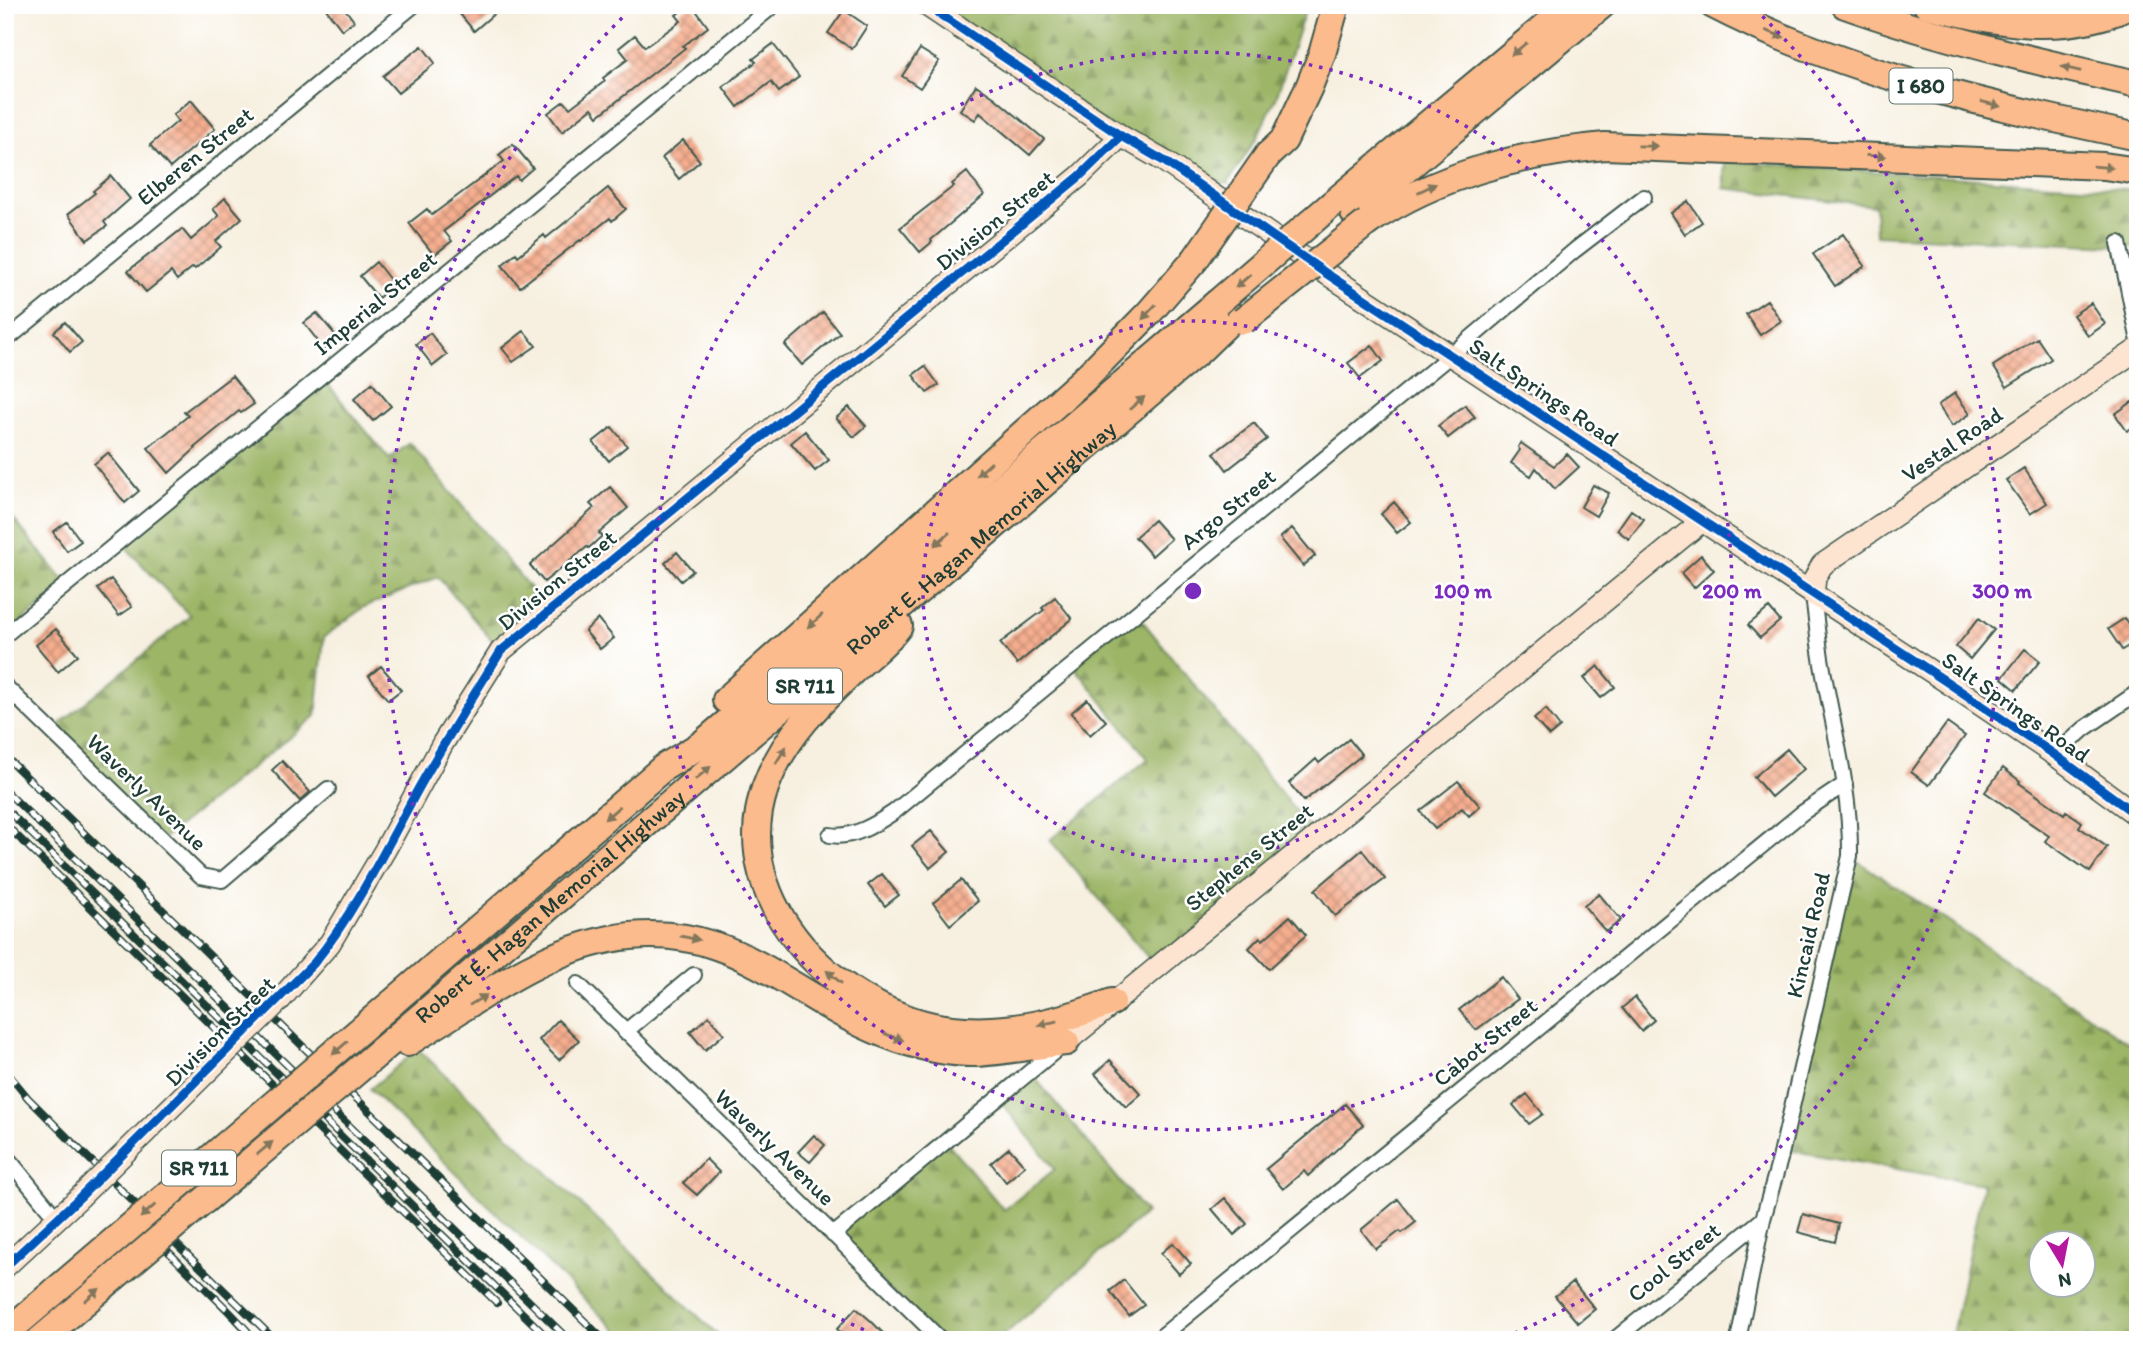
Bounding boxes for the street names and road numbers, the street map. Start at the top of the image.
road number: I 680 [1890,68,1952,104]
street label: Elberen Street [131,101,259,211]
street label: Division Street [930,163,1060,276]
street label: Imperial Street [308,245,442,361]
street label: Salt Springs Road [1464,332,1624,452]
street label: Vestal Road [1896,400,2008,488]
street label: Robert E. Hagan Memorial Highway [840,414,1121,661]
street label: Argo Street [1175,462,1281,556]
street label: Division Street [492,523,622,636]
street label: Salt Springs Road [1936,645,2096,769]
road number: SR 711 [768,668,842,704]
street label: Waverly Avenue [81,728,213,856]
street label: Robert E. Hagan Memorial Highway [409,783,691,1029]
street label: Stephens Street [1179,797,1319,917]
street label: Kincaid Road [1780,869,1836,1001]
street label: Division Street [159,970,281,1092]
street label: Cabot Street [1427,991,1543,1092]
street label: Waverly Avenue [709,1083,841,1211]
road number: SR 711 [162,1150,236,1186]
street label: Cool Street [1622,1216,1726,1308]

